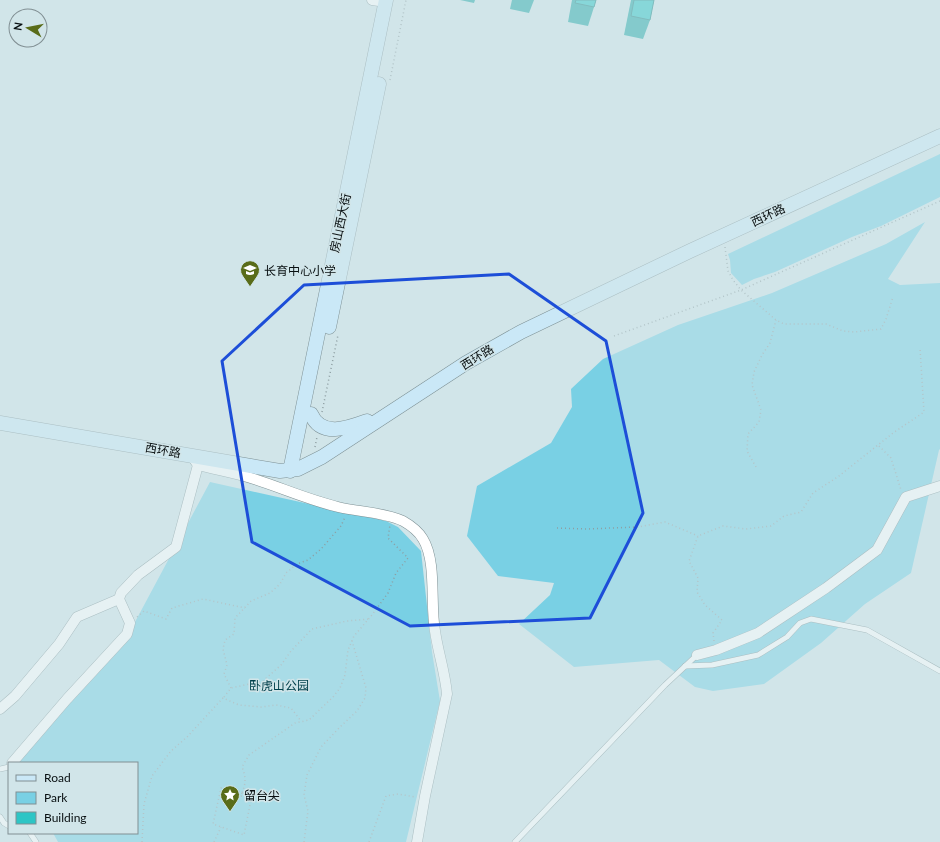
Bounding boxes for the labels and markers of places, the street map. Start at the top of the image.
school or university icon: 长育中心小学 [239,259,261,287]
place label: 长育中心小学 [264,263,336,278]
place icon: 留台尖 [219,784,241,812]
place label: 留台尖 [244,788,280,803]

